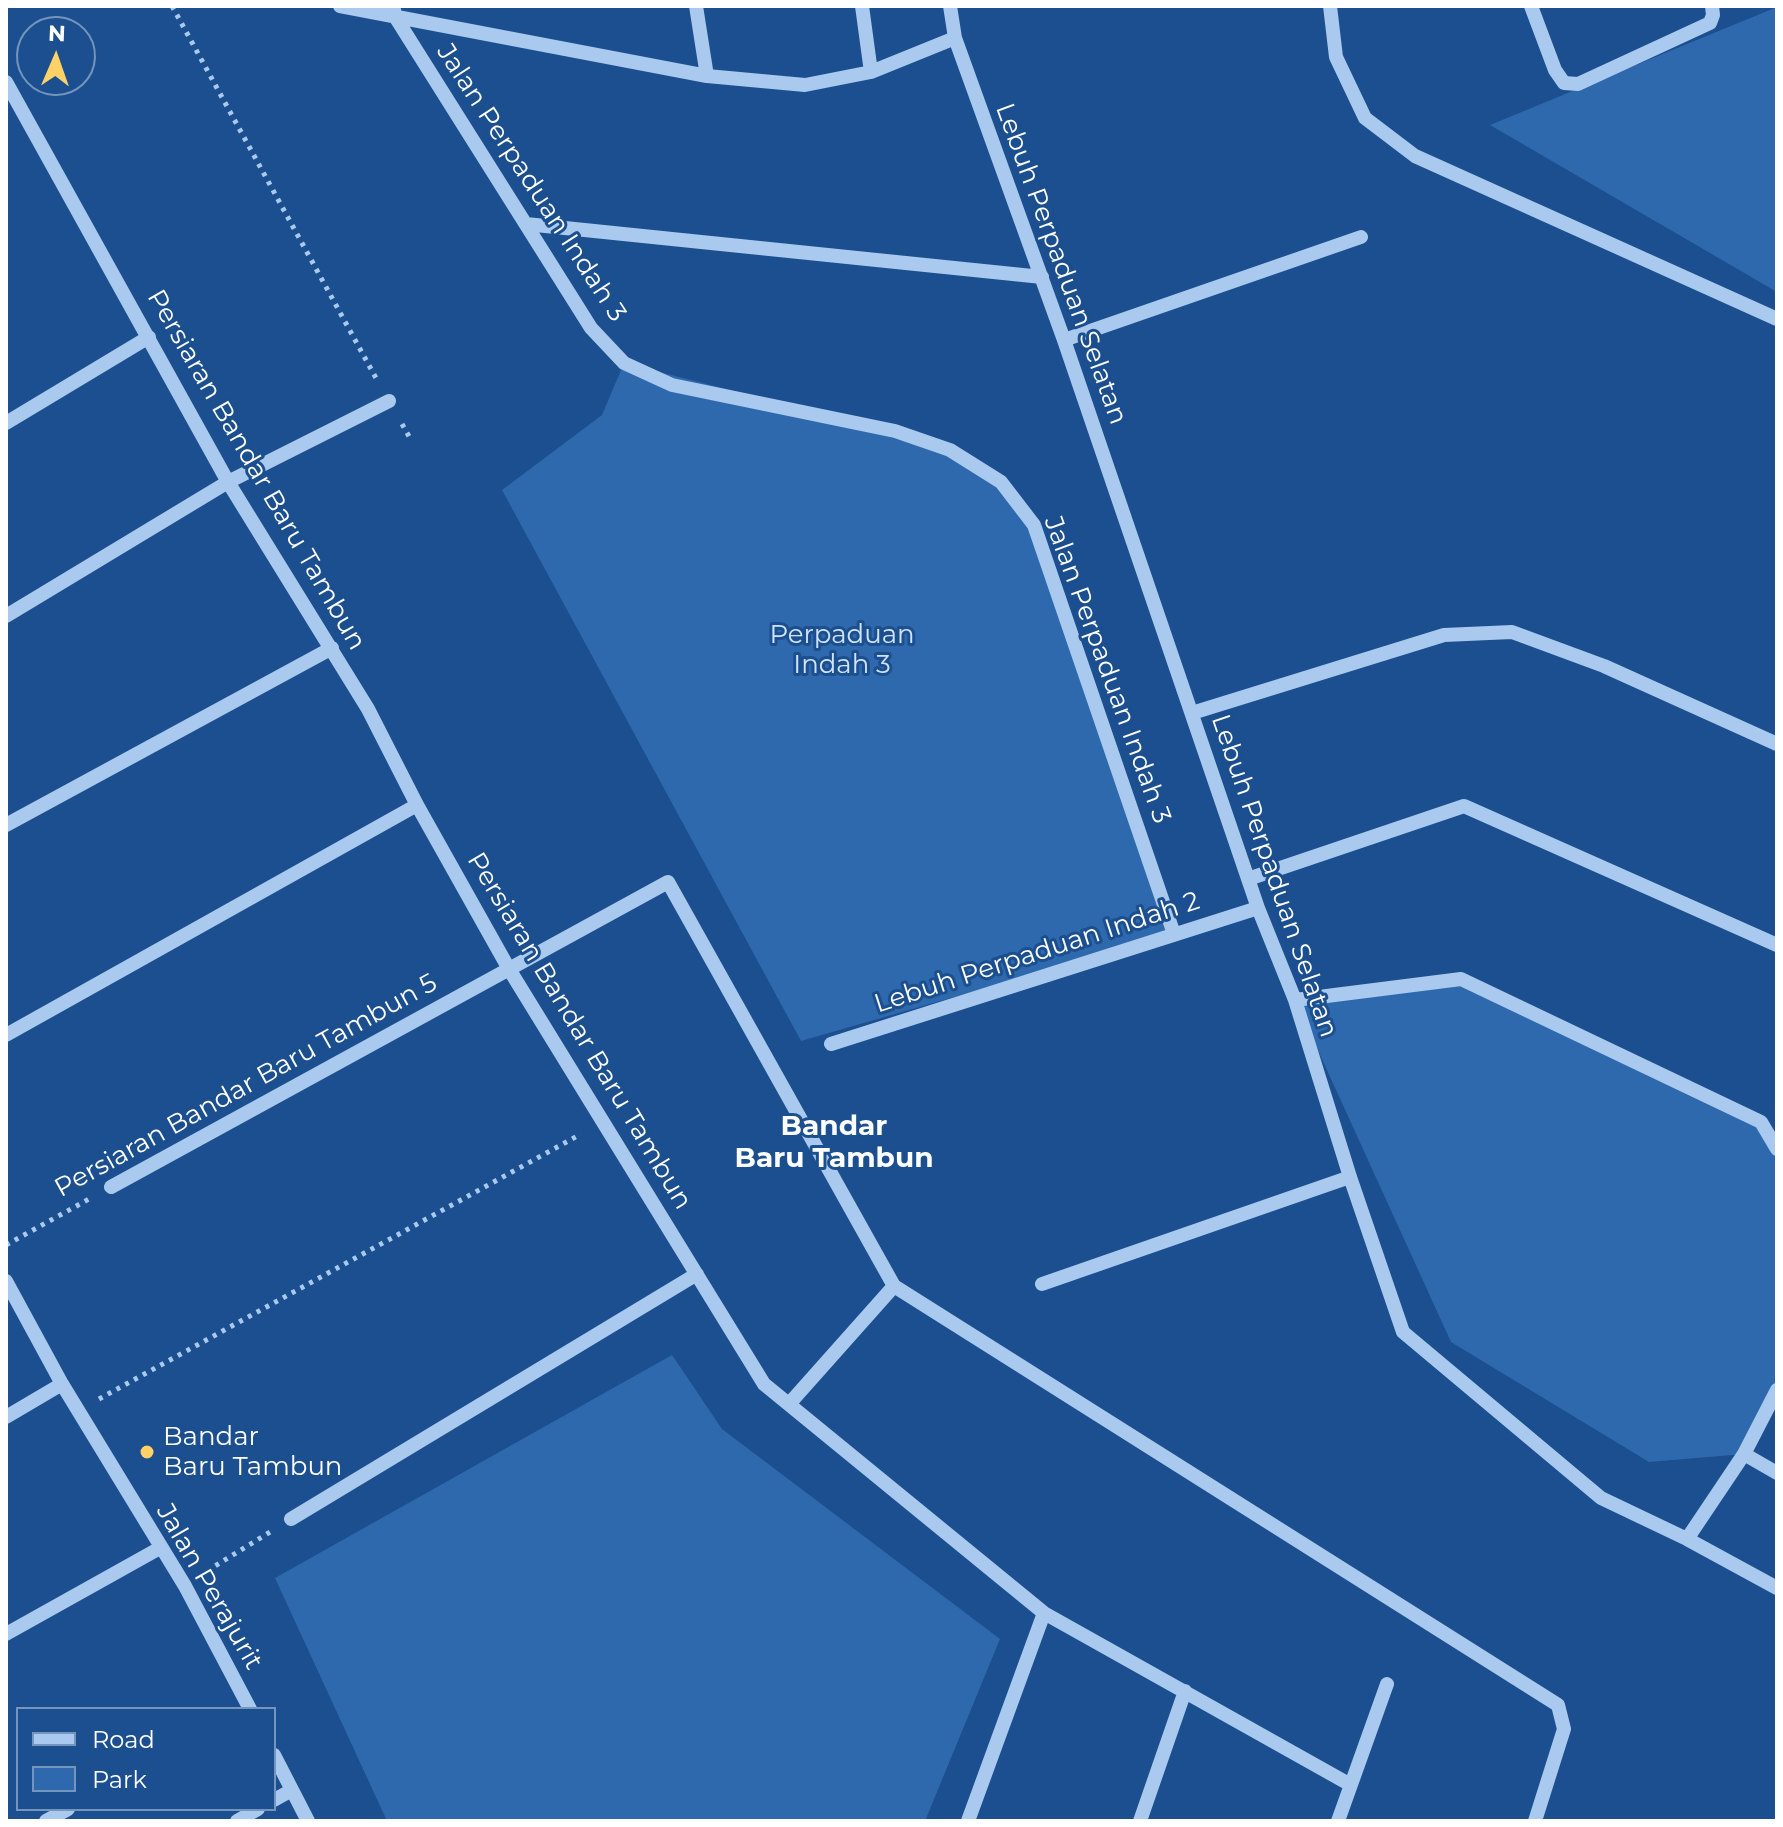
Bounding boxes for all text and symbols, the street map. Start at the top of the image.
north arrow [16,16,96,96]
text: N [47,20,66,47]
street label: Jalan Perpaduan Indah 3 [430,38,632,328]
street label: Lebuh Perpaduan Selatan [988,99,1134,429]
street label: Persiaran Bandar Baru Tambun [140,284,372,656]
street label: Jalan Perpaduan Indah 3 [1037,512,1177,828]
park label: Perpaduan Indah 3 [769,619,915,680]
street label: Lebuh Perpaduan Selatan [1204,711,1344,1041]
street label: Persiaran Bandar Baru Tambun [460,847,698,1215]
street label: Lebuh Perpaduan Indah 2 [871,886,1203,1020]
street label: Persiaran Bandar Baru Tambun 5 [49,968,443,1204]
district label: Bandar Baru Tambun [734,1110,934,1176]
place label: Bandar Baru Tambun [163,1421,342,1482]
marker: Bandar Baru Tambun [138,1443,156,1461]
street label: Jalan Perajurit [149,1499,269,1675]
legend [16,1707,276,1811]
text: Road [92,1725,155,1754]
text: Park [92,1765,147,1794]

